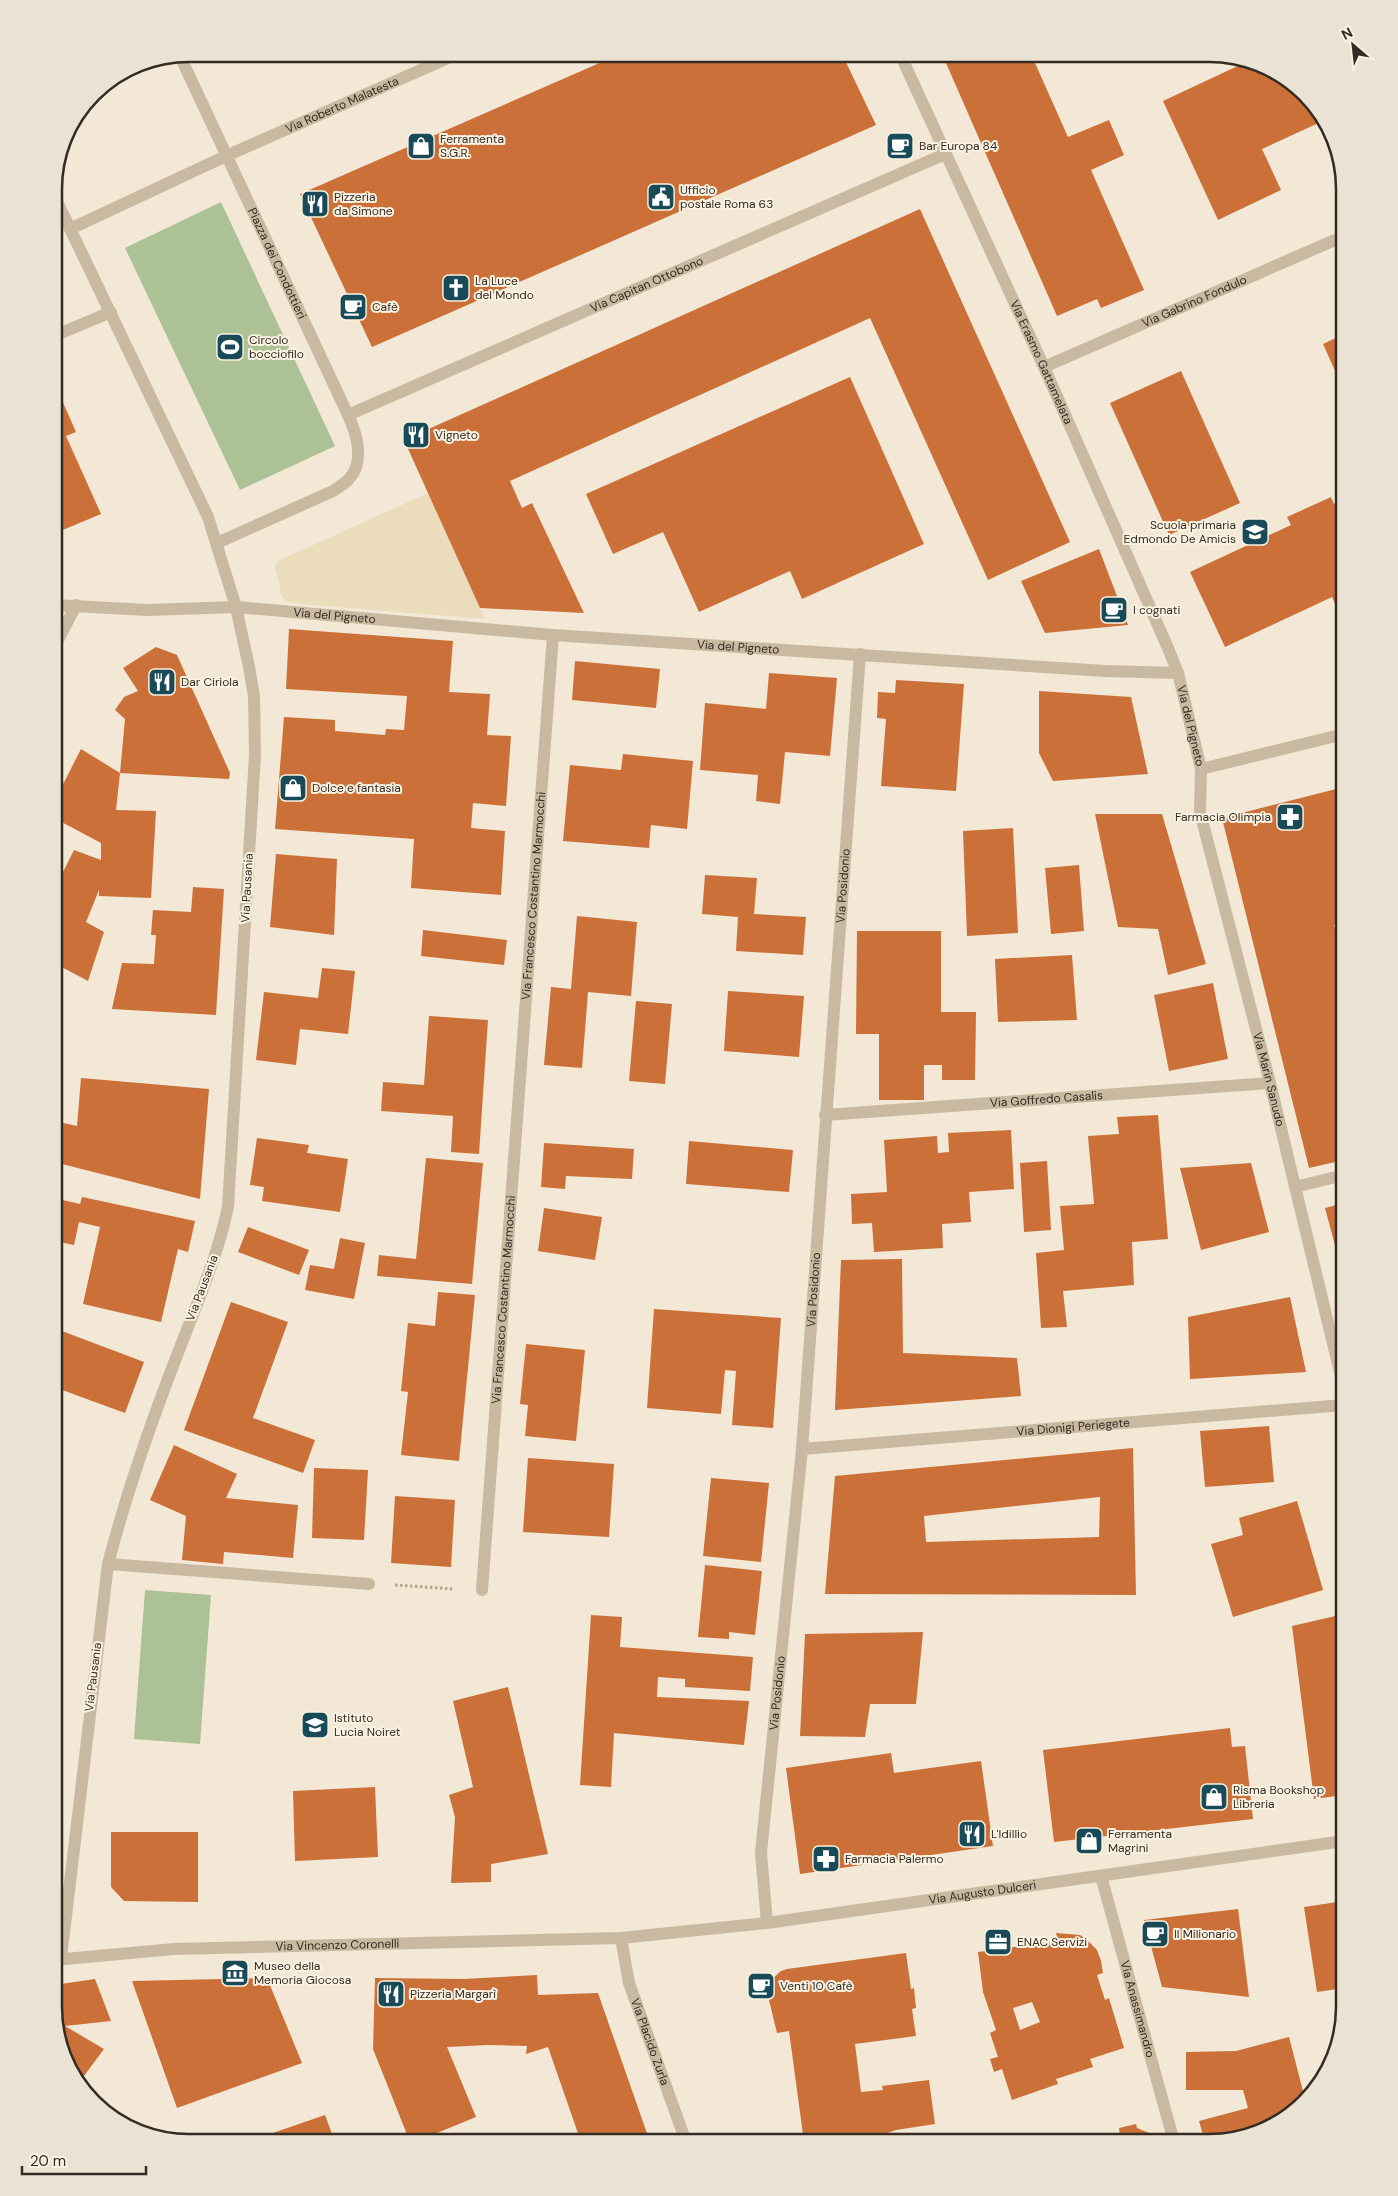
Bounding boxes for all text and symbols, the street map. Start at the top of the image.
north arrow [1328,20,1378,70]
text: N [1338,23,1356,44]
street label: Via Roberto Malatesta [283,73,401,137]
shop icon: Ferramenta S.G.R. [406,131,436,161]
place label: Ferramenta S.G.R. [440,131,504,161]
cafe icon: Bar Europa 84 [885,131,915,161]
place label: Bar Europa 84 [919,138,997,154]
public building icon: Ufficio postale Roma 63 [646,182,676,212]
place label: Ufficio postale Roma 63 [680,182,773,212]
restaurant icon: Pizzeria da Simone [300,189,330,219]
place label: Pizzeria da Simone [334,189,393,219]
street label: Piazza dei Condottieri [244,205,310,322]
street label: Via Capitan Ottobono [588,253,706,316]
street label: Via Gabrino Fondulo [1139,271,1249,331]
church icon: La Luce del Mondo [441,273,471,303]
place label: La Luce del Mondo [475,273,534,303]
cafe icon: Cafè [338,292,368,322]
street label: Via Erasmo Gattamelata [1006,297,1076,427]
place label: Cafè [372,299,398,315]
sports icon: Circolo bocciofilo [215,332,245,362]
place label: Circolo bocciofilo [249,332,304,362]
restaurant icon: Vigneto [401,420,431,450]
place label: Vigneto [435,427,478,443]
place label: Scuola primaria Edmondo De Amicis [1124,517,1236,547]
school or university icon: Scuola primaria Edmondo De Amicis [1240,517,1270,547]
cafe icon: I cognati [1099,595,1129,625]
place label: I cognati [1133,602,1180,618]
street label: Via del Pigneto [293,604,376,627]
street label: Via del Pigneto [696,636,780,658]
restaurant icon: Dar Ciriola [147,667,177,697]
place label: Dar Ciriola [181,674,239,690]
street label: Via del Pigneto [1173,684,1208,768]
shop icon: Dolce e fantasia [278,773,308,803]
place label: Dolce e fantasia [312,780,401,796]
street label: Via Francesco Costantino Marmocchi [518,791,549,1001]
pharmacy icon: Farmacia Olimpia [1275,802,1305,832]
place label: Farmacia Olimpia [1175,809,1271,825]
street label: Via Posidonio [832,848,854,924]
street label: Via Pausania [237,853,257,923]
street label: Via Marin Sanudo [1249,1030,1288,1128]
street label: Via Goffredo Casalis [989,1087,1104,1111]
street label: Via Francesco Costantino Marmocchi [488,1195,519,1405]
street label: Via Posidonio [803,1252,824,1328]
street label: Via Pausania [182,1253,222,1323]
street label: Via Dionigi Periegete [1016,1414,1131,1440]
street label: Via Pausania [81,1641,105,1713]
street label: Via Posidonio [765,1655,789,1731]
school or university icon: Istituto Lucia Noiret [300,1710,330,1740]
place label: Istituto Lucia Noiret [334,1710,401,1740]
shop icon: Risma Bookshop Libreria [1199,1782,1229,1812]
place label: Risma Bookshop Libreria [1233,1782,1324,1812]
restaurant icon: L'Idillio [957,1819,987,1849]
place label: L'Idillio [991,1826,1027,1842]
shop icon: Ferramenta Magrini [1074,1826,1104,1856]
place label: Ferramenta Magrini [1108,1826,1172,1856]
pharmacy icon: Farmacia Palermo [811,1844,841,1874]
place label: Farmacia Palermo [845,1851,944,1867]
street label: Via Augusto Dulceri [928,1877,1037,1908]
cafe icon: Il Milionario [1140,1919,1170,1949]
place label: Il Milionario [1174,1926,1236,1942]
office icon: ENAC Servizi [983,1927,1013,1957]
place label: ENAC Servizi [1017,1934,1087,1950]
street label: Via Vincenzo Coronelli [275,1935,400,1955]
museum icon: Museo della Memoria Giocosa [220,1958,250,1988]
place label: Museo della Memoria Giocosa [254,1958,351,1988]
street label: Via Anassimandro [1117,1959,1158,2059]
cafe icon: Venti 10 Cafè [746,1971,776,2001]
place label: Venti 10 Cafè [780,1978,853,1994]
restaurant icon: Pizzeria Margarì [376,1979,406,2009]
place label: Pizzeria Margarì [410,1986,496,2002]
street label: Via Placido Zurla [627,1996,673,2087]
scale bar [22,2144,146,2176]
text: 20 m [30,2151,66,2171]

